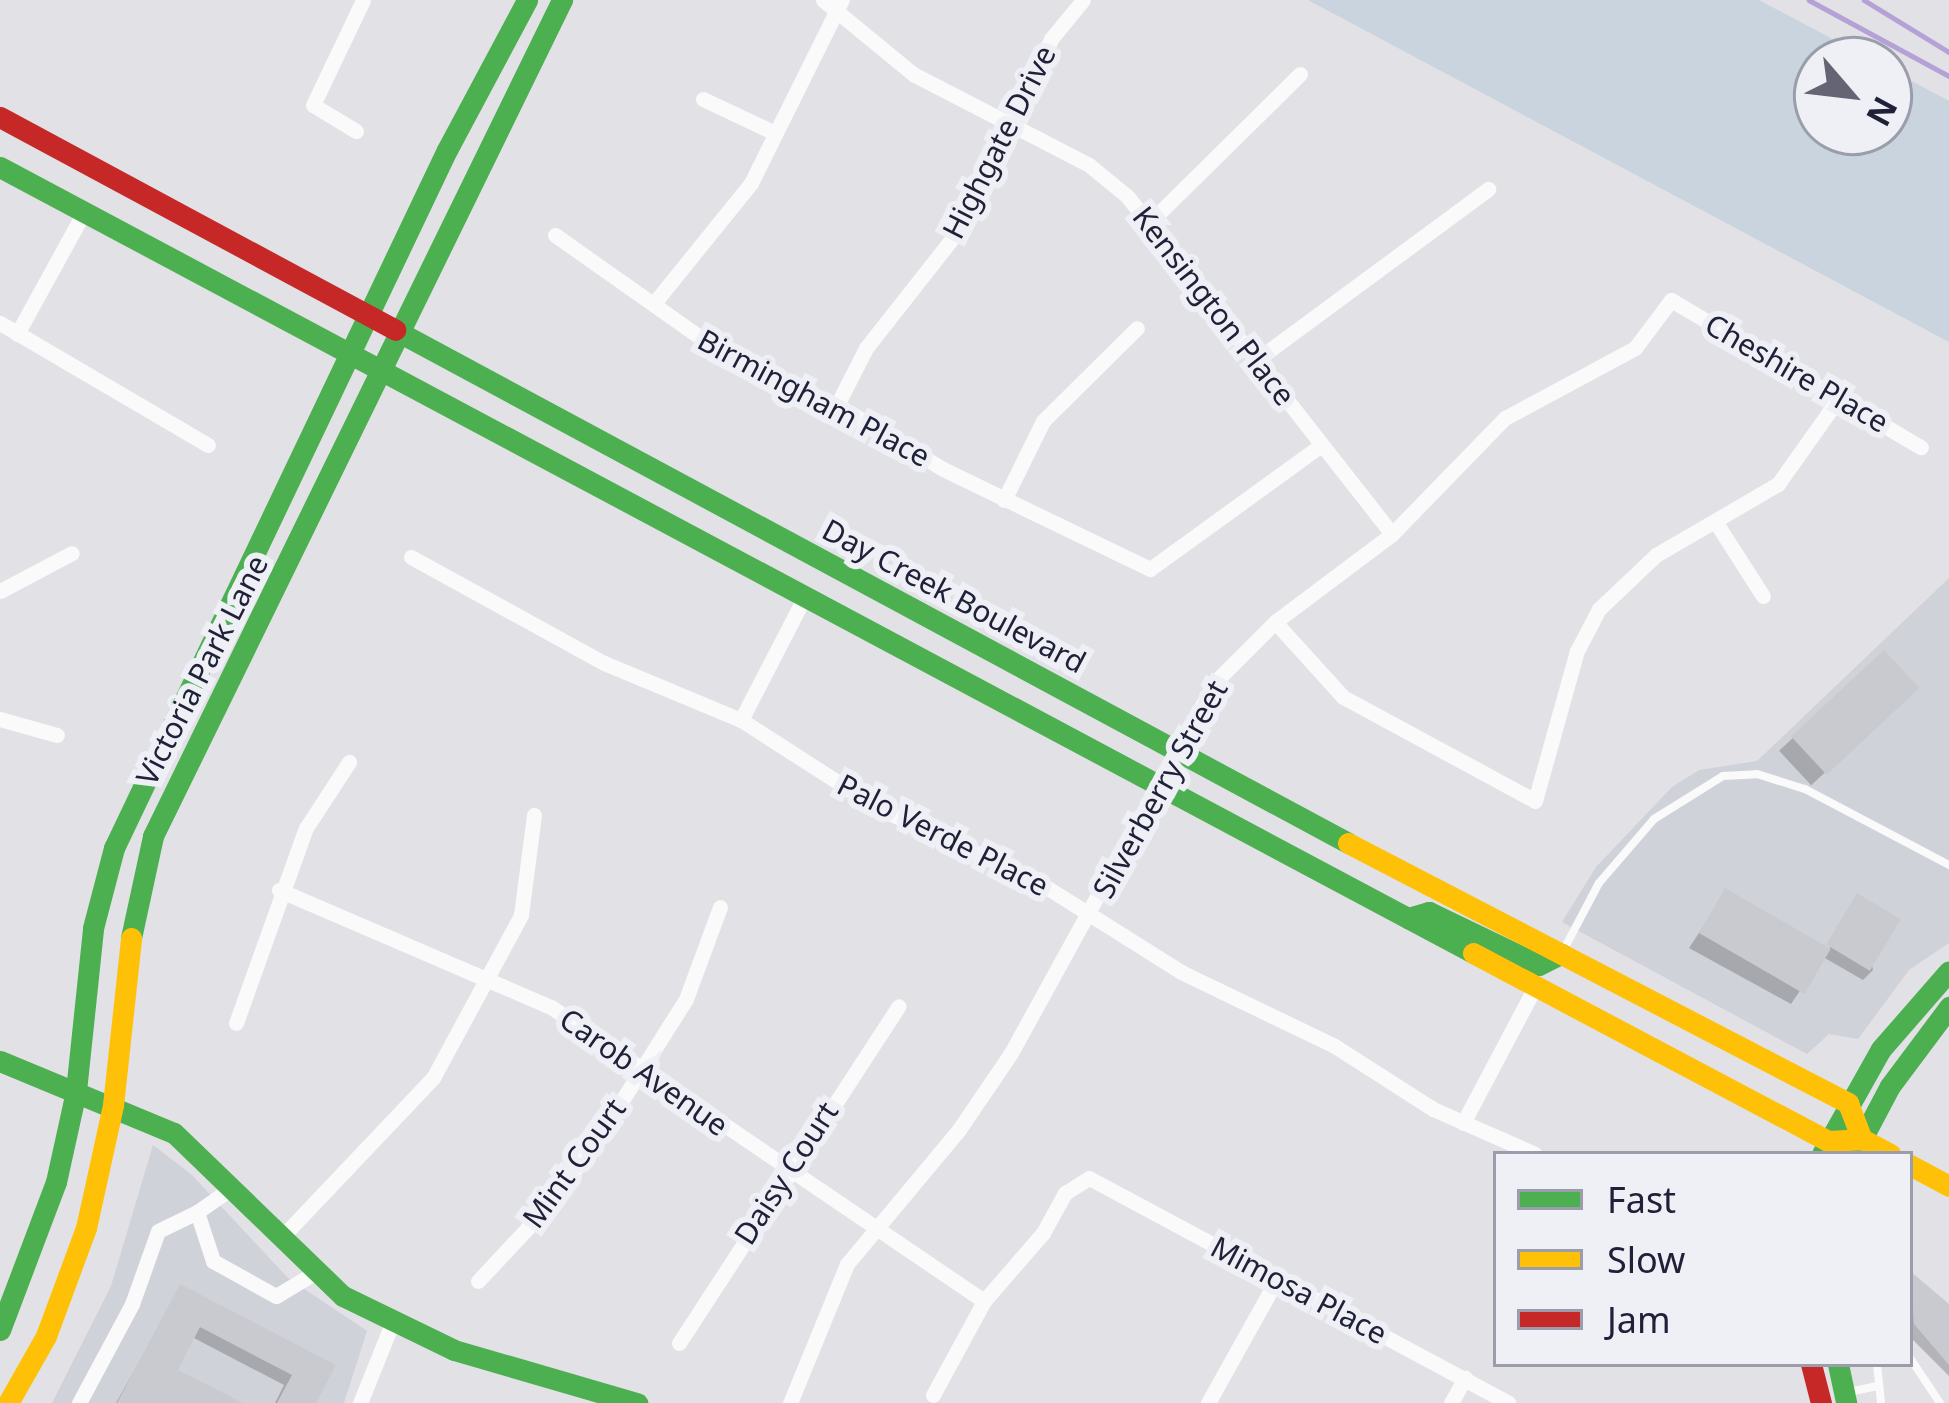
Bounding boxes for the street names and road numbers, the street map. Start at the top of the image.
street label: Highgate Drive [935,39,1063,245]
street label: Kensington Place [1125,199,1303,413]
street label: Cheshire Place [1699,306,1895,440]
street label: Birmingham Place [692,322,936,474]
street label: Day Creek Boulevard [816,511,1092,681]
street label: Victoria Park Lane [129,549,275,791]
street label: Silverberry Street [1085,674,1235,904]
street label: Palo Verde Place [831,766,1055,904]
street label: Carob Avenue [553,1001,735,1143]
street label: Mint Court [515,1091,633,1235]
street label: Daisy Court [727,1095,845,1251]
street label: Mimosa Place [1205,1229,1393,1351]

